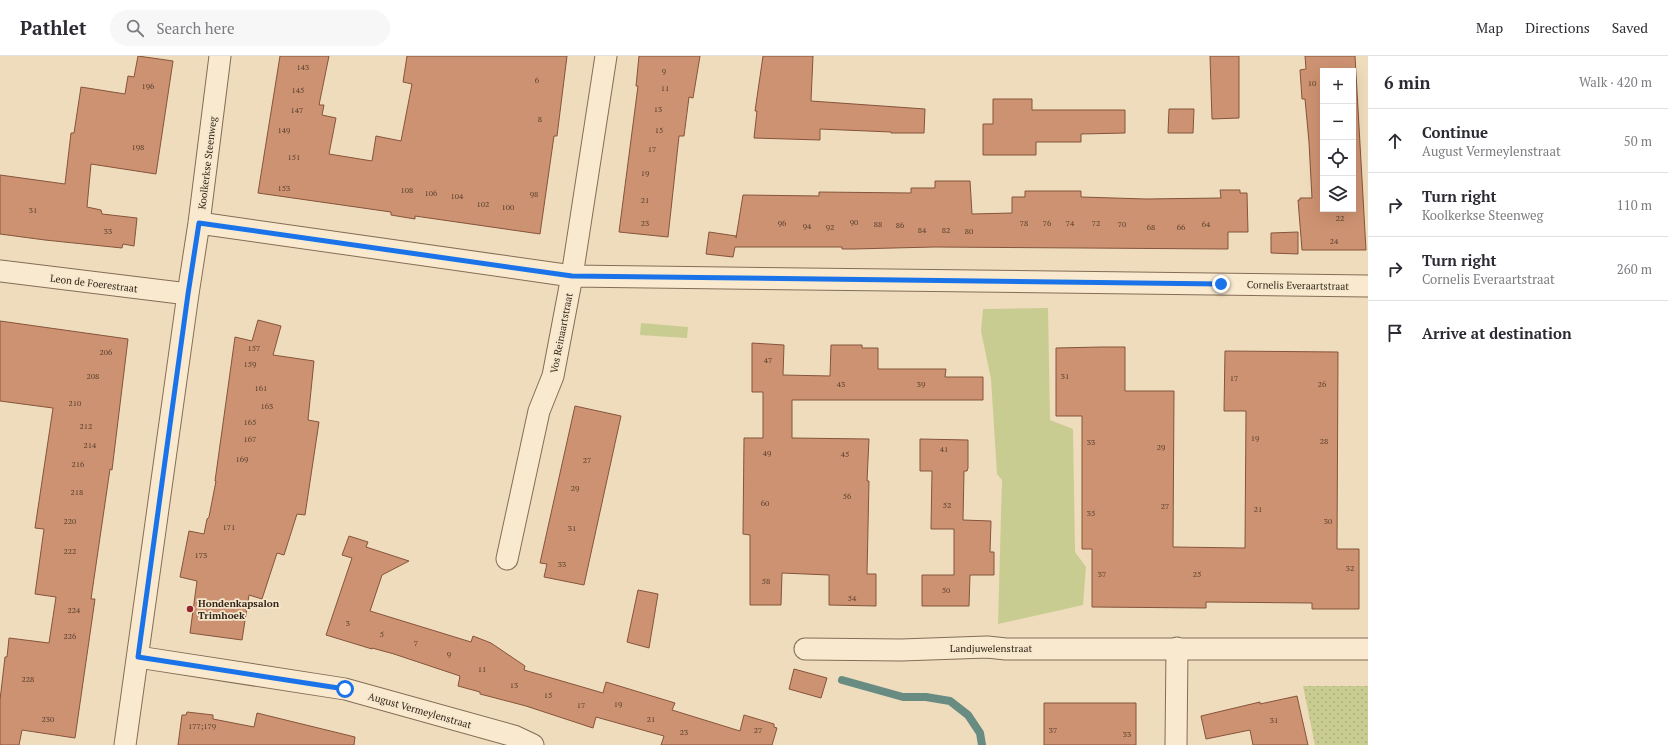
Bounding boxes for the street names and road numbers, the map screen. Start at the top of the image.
street label: Koolkerkse Steenweg [195,115,220,210]
street label: Leon de Foerestraat [49,272,139,295]
street label: Cornelis Everaartstraat [1247,278,1350,293]
street label: Vos Reinaartstraat [547,291,576,374]
street label: Landjuwelenstraat [950,642,1033,655]
street label: August Vermeylenstraat [367,690,473,732]

